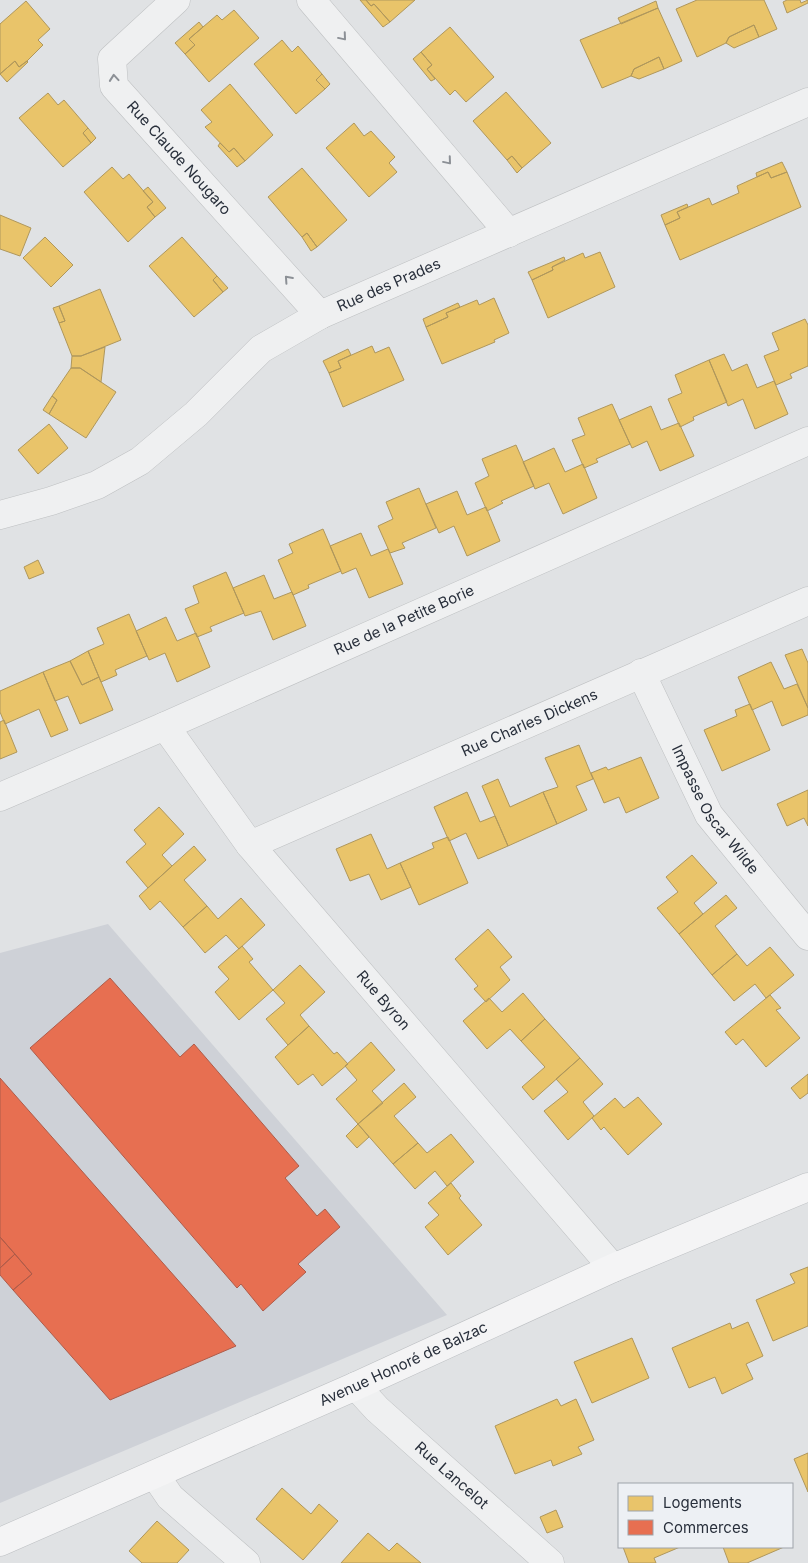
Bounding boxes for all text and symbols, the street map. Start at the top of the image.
one-way arrow [337,32,346,41]
one-way arrow [109,74,120,82]
street label: Rue Claude Nougaro [123,97,235,219]
one-way arrow [442,155,451,164]
street label: Rue des Prades [334,254,443,315]
one-way arrow [285,276,294,285]
street label: Rue de la Petite Borie [331,580,477,659]
street label: Rue Charles Dickens [458,684,600,760]
street label: Impasse Oscar Wilde [668,742,763,878]
street label: Rue Byron [353,966,415,1034]
street label: Avenue Honoré de Balzac [316,1317,490,1410]
street label: Rue Lancelot [411,1437,493,1513]
legend [618,1483,793,1548]
text: Logements [663,1493,742,1512]
text: Commerces [663,1518,749,1537]

